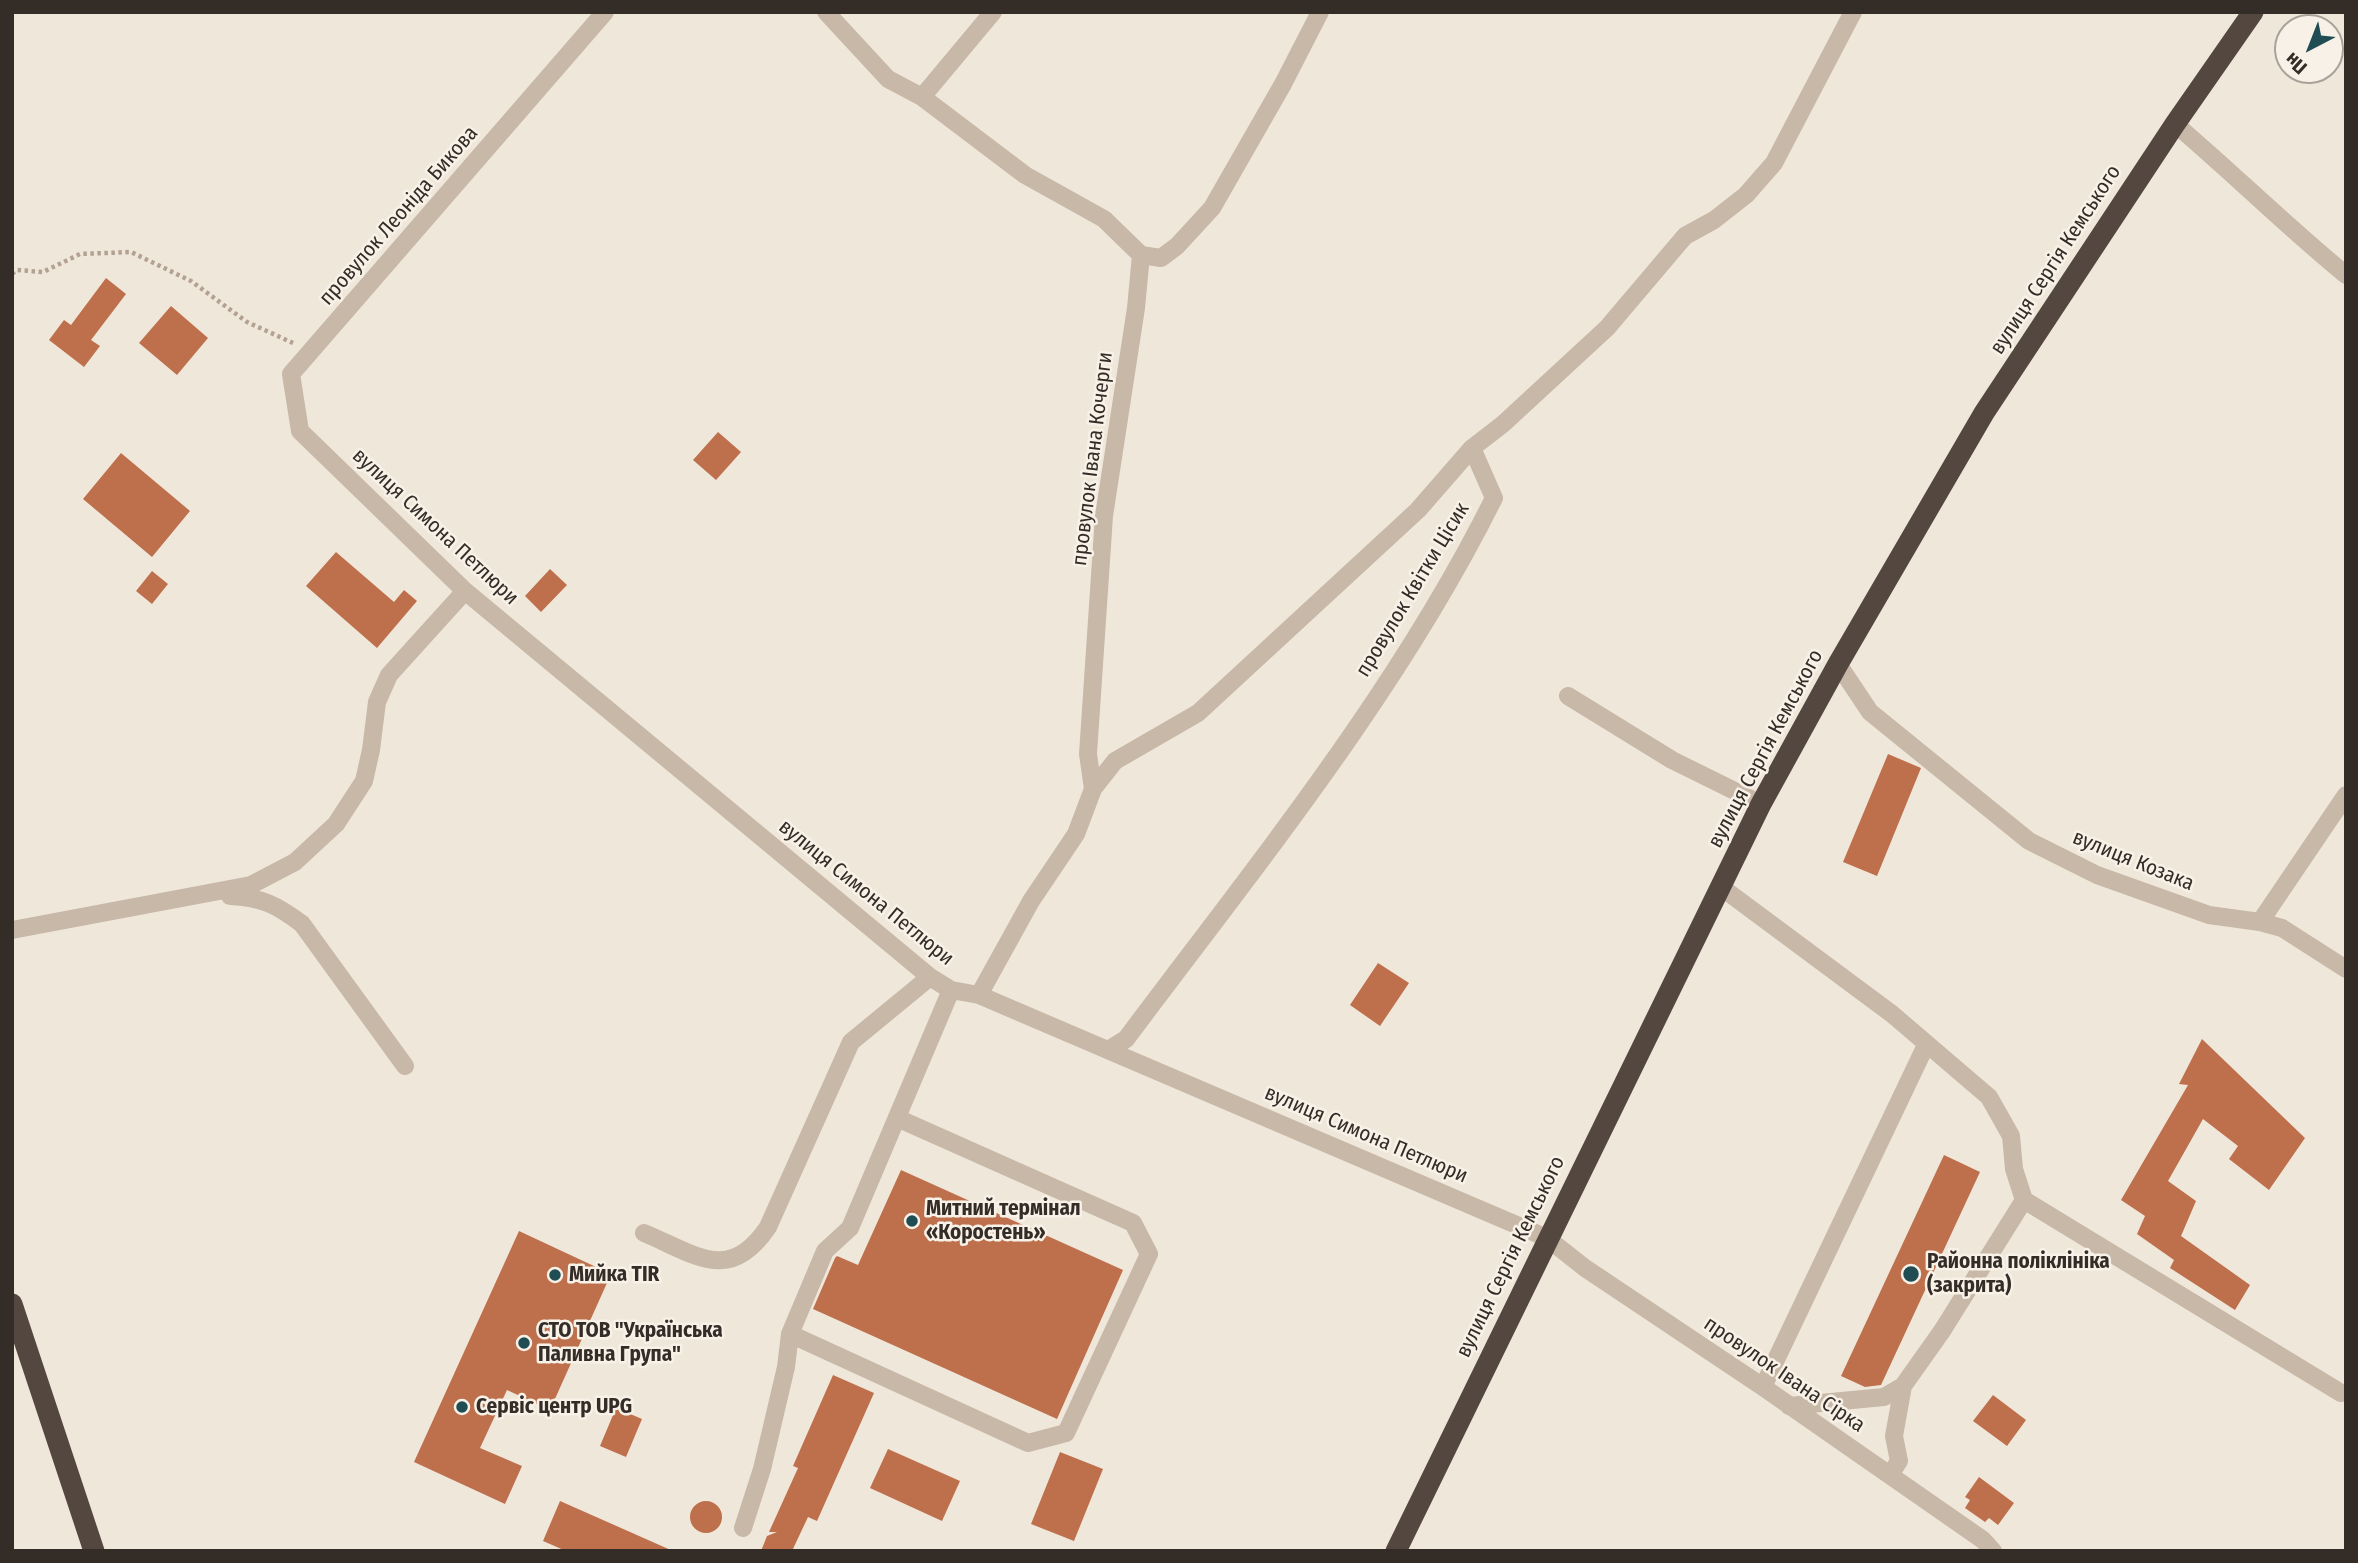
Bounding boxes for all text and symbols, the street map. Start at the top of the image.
north arrow [2274,14,2344,84]
text: Пн [2280,48,2312,79]
street label: провулок Леоніда Бикова [314,121,484,311]
street label: вулиця Сергія Кемського [1985,161,2127,359]
street label: провулок Івана Кочерги [1067,351,1119,567]
street label: вулиця Симона Петлюри [347,443,523,611]
street label: провулок Квітки Цісик [1351,498,1475,682]
street label: вулиця Сергія Кемського [1703,646,1829,852]
street label: вулиця Симона Петлюри [773,815,959,971]
street label: вулиця Козака [2069,825,2197,897]
street label: вулиця Симона Петлюри [1261,1081,1471,1189]
street label: вулиця Сергія Кемського [1451,1152,1571,1362]
place label: Митний термінал «Коростень» [926,1196,1081,1246]
marker: Митний термінал «Коростень» [904,1213,920,1229]
place label: Районна поліклініка (закрита) [1927,1249,2110,1299]
place label: Мийка TIR [569,1262,659,1288]
marker: Районна поліклініка (закрита) [1901,1264,1921,1284]
marker: Мийка TIR [547,1267,563,1283]
street label: провулок Івана Сірка [1699,1312,1869,1438]
place label: СТО ТОВ "Українська Паливна Група" [538,1318,723,1368]
marker: СТО ТОВ "Українська Паливна Група" [516,1335,532,1351]
place label: Сервіс центр UPG [476,1394,632,1420]
marker: Сервіс центр UPG [454,1399,470,1415]

